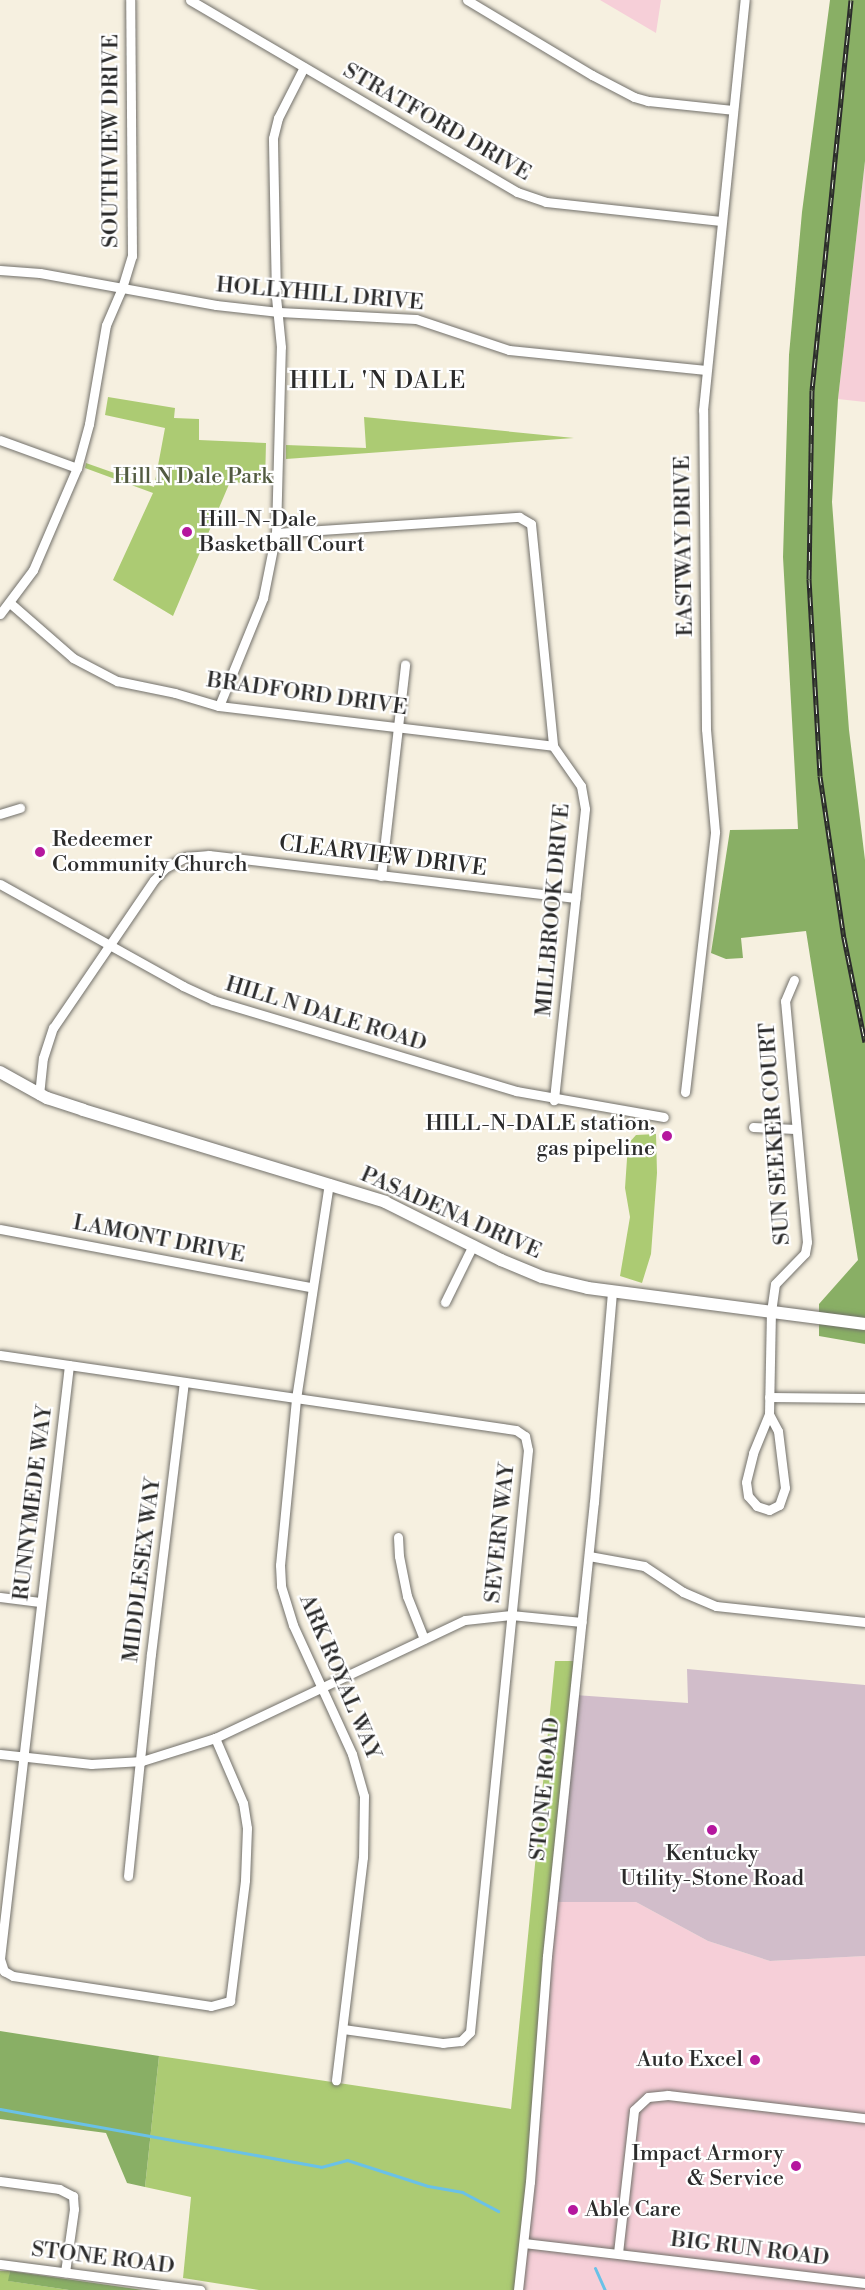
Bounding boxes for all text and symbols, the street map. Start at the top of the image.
street label: SOUTHVIEW DRIVE [98,34,124,248]
street label: STRATFORD DRIVE [338,57,536,187]
street label: HOLLYHILL DRIVE [215,272,425,316]
district label: HILL 'N DALE [289,368,467,396]
street label: EASTWAY DRIVE [669,455,699,637]
park label: Hill N Dale Park [113,464,273,490]
place label: Hill-N-Dale Basketball Court [199,506,365,558]
marker: Hill-N-Dale Basketball Court [180,525,194,539]
street label: BRADFORD DRIVE [205,667,409,721]
street label: MILLBROOK DRIVE [531,802,575,1018]
place label: Redeemer Community Church [52,826,248,878]
street label: CLEARVIEW DRIVE [278,830,488,882]
marker: Redeemer Community Church [33,845,47,859]
street label: HILL N DALE ROAD [222,971,430,1057]
street label: SUN SEEKER COURT [754,1022,796,1246]
place label: HILL-N-DALE station, gas pipeline [425,1110,655,1162]
marker: HILL-N-DALE station, gas pipeline [660,1129,674,1143]
street label: PASADENA DRIVE [356,1161,546,1265]
street label: LAMONT DRIVE [71,1209,247,1269]
street label: RUNNYMEDE WAY [8,1404,58,1602]
street label: SEVERN WAY [480,1462,520,1604]
street label: MIDDLESEX WAY [118,1476,166,1664]
street label: ARK ROYAL WAY [293,1590,387,1764]
street label: STONE ROAD [524,1716,566,1862]
marker: Kentucky Utility-Stone Road [705,1823,719,1837]
place label: Kentucky Utility-Stone Road [620,1840,804,1892]
place label: Auto Excel [637,2047,743,2073]
marker: Auto Excel [748,2053,762,2067]
place label: Impact Armory & Service [632,2140,784,2192]
marker: Impact Armory & Service [789,2159,803,2173]
place label: Able Care [585,2197,681,2223]
marker: Able Care [566,2203,580,2217]
street label: BIG RUN ROAD [669,2226,831,2272]
street label: STONE ROAD [30,2236,176,2280]

